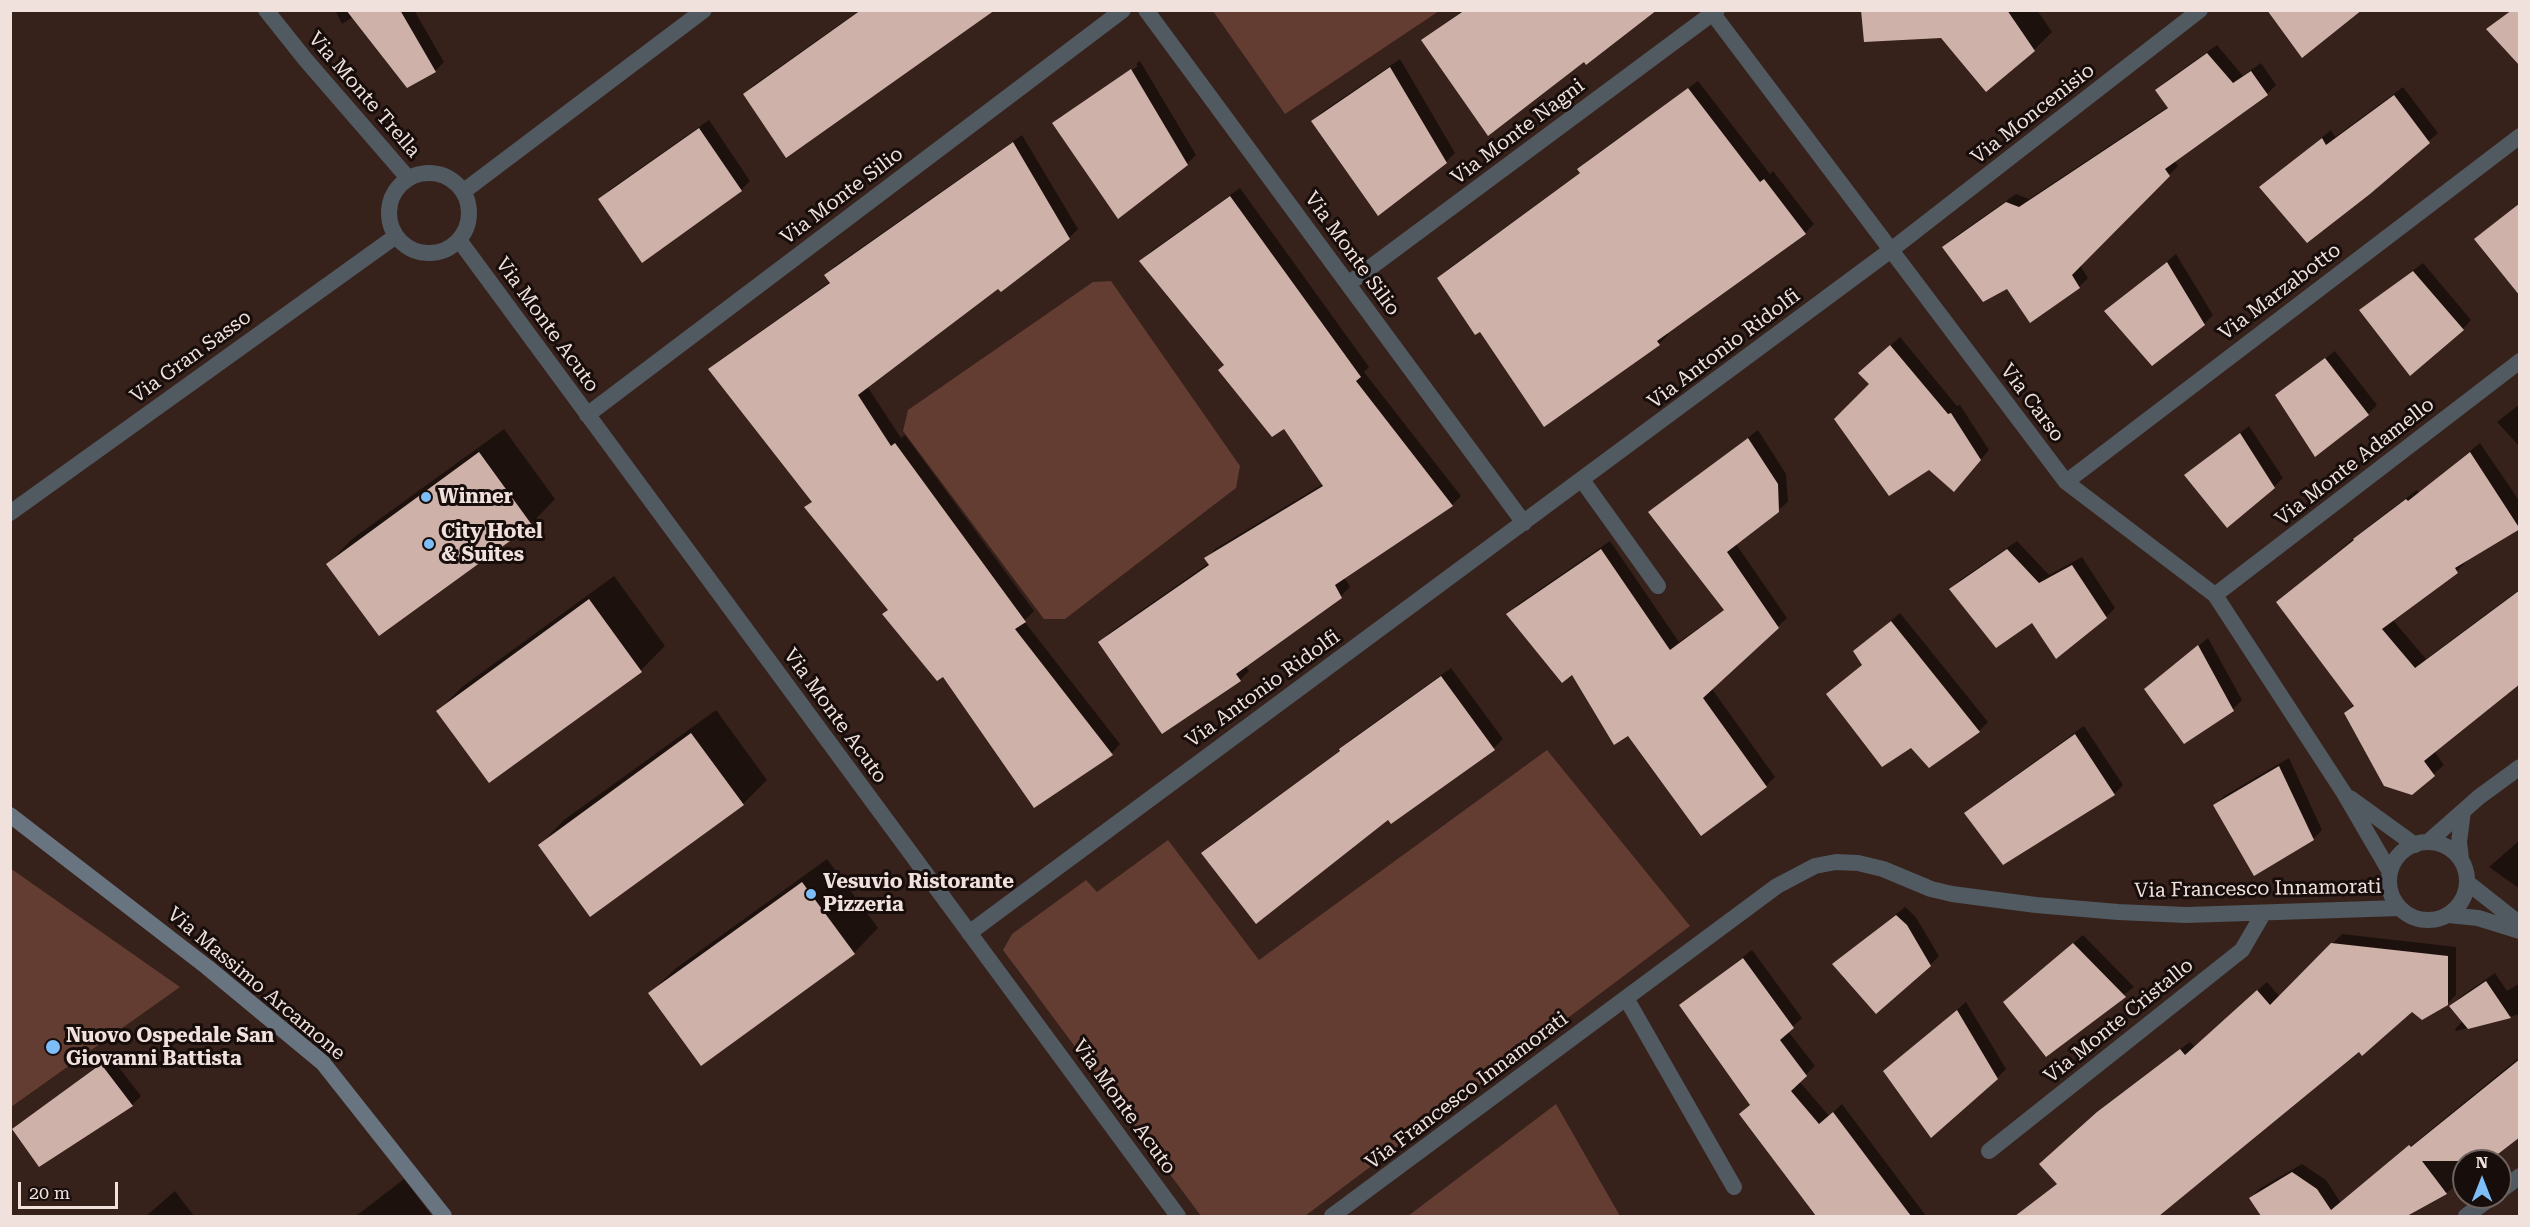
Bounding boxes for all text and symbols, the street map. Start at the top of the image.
street label: Via Monte Trella [303,27,425,163]
street label: Via Moncenisio [1967,58,2099,170]
street label: Via Monte Nagni [1447,74,1589,190]
street label: Via Monte Silio [776,142,908,250]
street label: Via Monte Silio [1299,187,1405,321]
street label: Via Marzabotto [2214,238,2346,346]
street label: Via Monte Acuto [490,253,604,397]
street label: Via Antonio Ridolfi [1643,284,1805,414]
street label: Via Gran Sasso [126,305,256,409]
street label: Via Carso [1995,359,2069,447]
street label: Via Monte Adamello [2271,393,2439,531]
place label: Winner [438,485,513,509]
marker: Winner [419,490,433,504]
place label: City Hotel & Suites [441,520,543,567]
marker: City Hotel & Suites [422,537,436,551]
street label: Via Antonio Ridolfi [1181,625,1345,753]
street label: Via Monte Acuto [778,644,892,788]
place label: Vesuvio Ristorante Pizzeria [823,870,1014,917]
street label: Via Francesco Innamorati [2134,875,2382,903]
marker: Vesuvio Ristorante Pizzeria [804,887,818,901]
street label: Via Massimo Arcamone [162,902,350,1066]
street label: Via Monte Cristallo [2040,953,2198,1089]
street label: Via Francesco Innamorati [1361,1007,1573,1175]
place label: Nuovo Ospedale San Giovanni Battista [66,1024,274,1071]
street label: Via Monte Acuto [1067,1035,1181,1179]
marker: Nuovo Ospedale San Giovanni Battista [44,1038,62,1056]
north arrow [2452,1149,2512,1209]
text: N [2476,1153,2488,1172]
scale bar [21,1170,122,1208]
text: 20 m [29,1182,70,1203]

